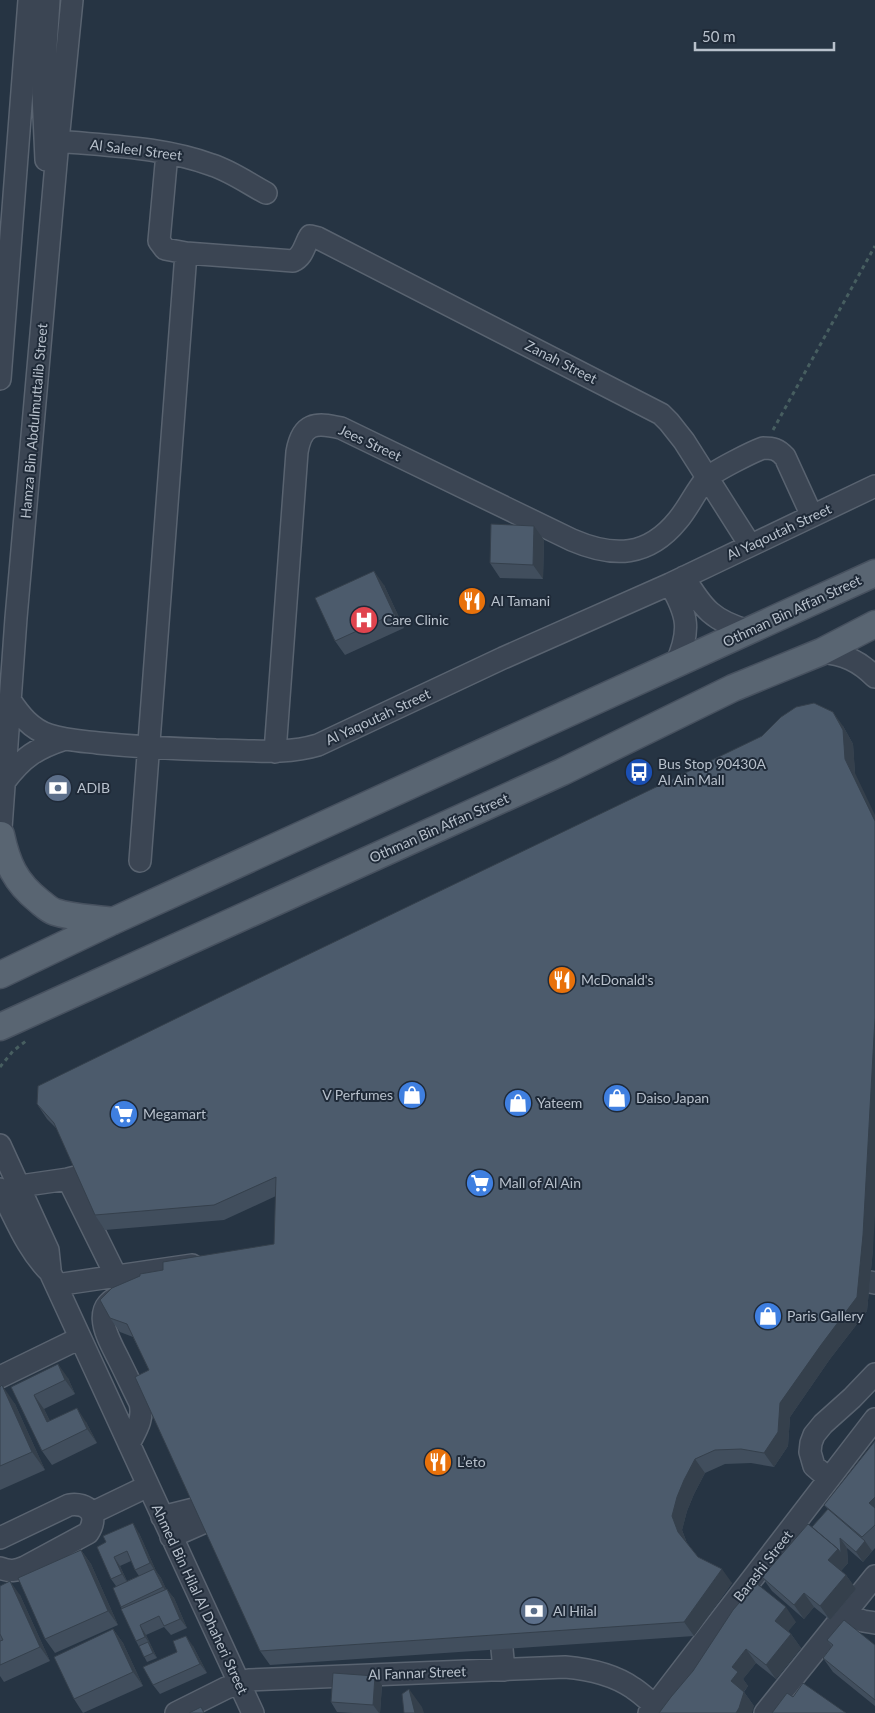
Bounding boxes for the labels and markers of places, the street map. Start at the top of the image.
restaurant icon: Al Tamani [457,586,487,616]
place label: Al Tamani [491,592,550,609]
hospital icon: Care Clinic [349,605,379,635]
place label: Care Clinic [383,611,449,628]
place label: Bus Stop 90430A Al Ain Mall [658,755,767,788]
bus stop icon: Bus Stop 90430A Al Ain Mall [624,757,654,787]
bank icon: ADIB [43,773,73,803]
place label: ADIB [77,779,110,796]
restaurant icon: McDonald's [547,965,577,995]
place label: McDonald's [581,971,654,988]
shop icon: V Perfumes [397,1080,427,1110]
shop icon: Daiso Japan [602,1083,632,1113]
place label: V Perfumes [322,1086,393,1103]
shop icon: Yateem [503,1088,533,1118]
place label: Daiso Japan [636,1089,709,1106]
place label: Yateem [537,1094,582,1111]
supermarket icon: Megamart [109,1099,139,1129]
place label: Megamart [143,1105,206,1122]
supermarket icon: Mall of Al Ain [465,1168,495,1198]
place label: Mall of Al Ain [499,1174,581,1191]
shop icon: Paris Gallery [753,1301,783,1331]
place label: Paris Gallery [787,1307,864,1324]
restaurant icon: L’eto [423,1447,453,1477]
place label: L’eto [457,1453,486,1470]
bank icon: Al Hilal [519,1596,549,1626]
place label: Al Hilal [553,1602,597,1619]

